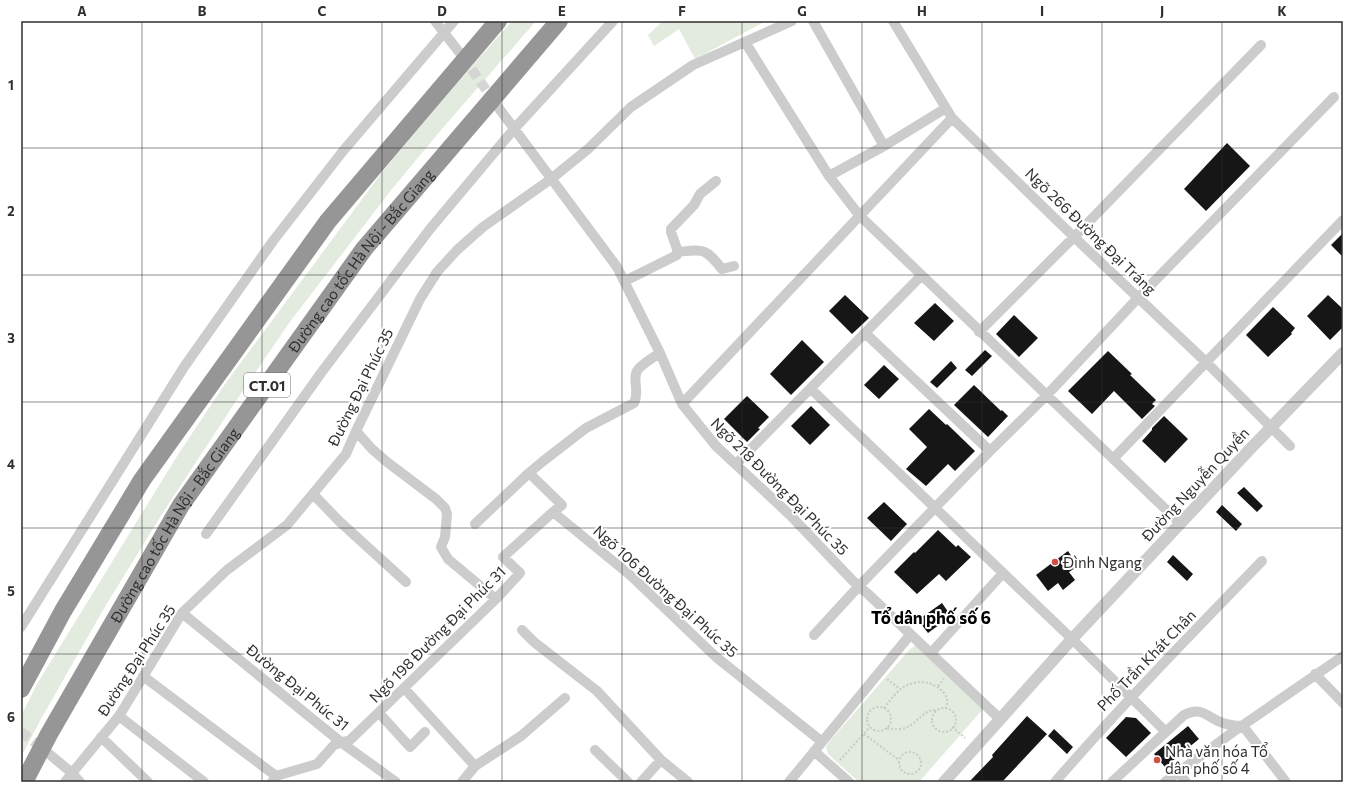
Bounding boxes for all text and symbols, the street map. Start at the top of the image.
text: A [77,3,87,19]
text: B [198,3,207,19]
text: C [318,3,327,19]
text: D [437,3,447,19]
text: E [558,3,566,19]
text: F [678,3,686,19]
text: G [797,3,807,19]
text: H [917,3,927,19]
text: I [1040,3,1044,19]
text: J [1160,3,1164,19]
text: K [1277,3,1287,19]
text: 1 [8,77,14,93]
street label: Ngõ 266 Đường Đại Tráng [1022,164,1160,298]
street label: Đường cao tốc Hà Nội - Bắc Giang [283,165,438,357]
text: 2 [7,203,15,219]
street label: Đường Đại Phúc 35 [323,325,396,450]
text: 3 [7,330,15,346]
road number: CT.01 [244,373,290,397]
street label: Ngõ 218 Đường Đại Phúc 35 [708,414,852,558]
street label: Đường Nguyễn Quyền [1137,423,1252,545]
street label: Đường cao tốc Hà Nội - Bắc Giang [106,424,243,627]
text: 4 [7,456,15,472]
street label: Ngõ 106 Đường Đại Phúc 35 [590,521,742,661]
place label: Đình Ngang [1062,553,1142,571]
marker: Đình Ngang [1050,557,1060,567]
street label: Ngõ 198 Đường Đại Phúc 31 [365,562,509,706]
text: 5 [7,583,15,599]
street label: Đường Đại Phúc 35 [93,601,179,720]
district label: Tổ dân phố số 6 [871,606,991,628]
street label: Phố Trần Khát Chân [1093,606,1199,714]
street label: Đường Đại Phúc 31 [242,639,353,734]
text: 6 [7,709,15,725]
place label: Nhà văn hóa Tổ dân phố số 4 [1165,742,1268,777]
marker: Nhà văn hóa Tổ dân phố số 4 [1152,755,1162,765]

